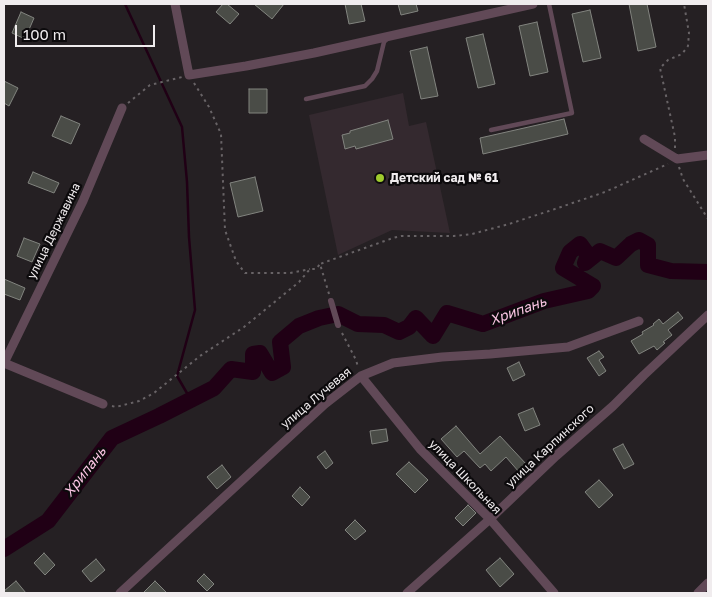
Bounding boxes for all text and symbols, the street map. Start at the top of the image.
scale bar [18,15,158,47]
text: 100 m [23,25,66,43]
place label: Детский сад № 61 [390,171,498,185]
marker: Детский сад № 61 [374,172,386,184]
street label: улица Державина [24,180,84,282]
water label: Хрипань [488,293,548,329]
street label: улица Лучевая [278,364,354,432]
street label: улица Карпинского [503,401,597,491]
street label: улица Школьная [426,437,504,517]
water label: Хрипань [60,444,110,500]

